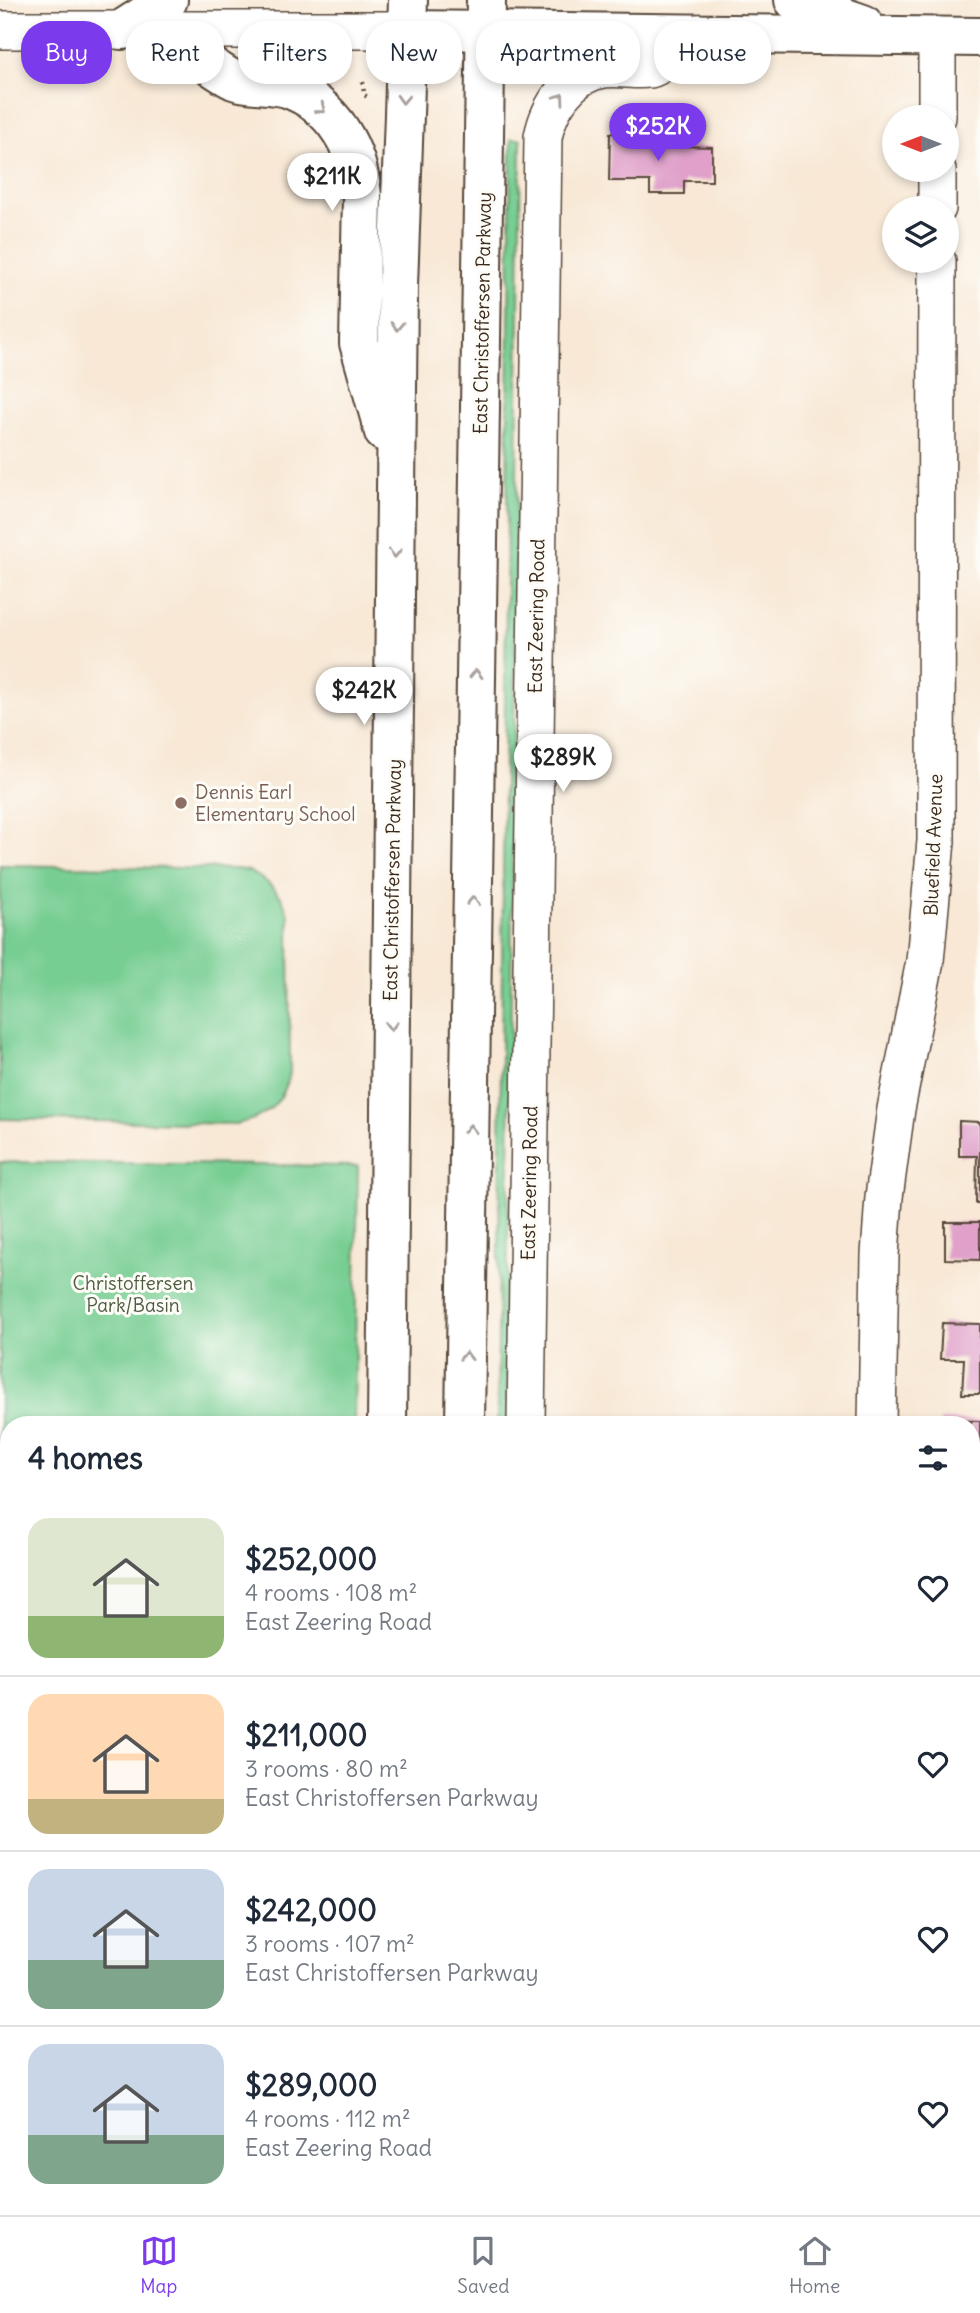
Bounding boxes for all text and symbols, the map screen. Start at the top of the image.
chip: Buy [21,21,112,84]
chip: Rent [126,21,224,84]
chip: Filters [238,21,352,84]
chip: New [366,21,462,84]
chip: Apartment [476,21,640,84]
chip: House [654,21,771,84]
one-way arrow [395,93,410,104]
one-way arrow [552,93,565,106]
one-way arrow [313,101,326,113]
pin: $252K [609,104,707,163]
north arrow [882,105,959,182]
map controls [882,105,959,273]
text: $252K [625,111,691,140]
pin: $211K [283,154,381,213]
text: $211K [303,161,361,190]
street label: East Christoffersen Parkway [468,192,496,434]
button: layers [882,196,959,273]
one-way arrow [390,321,405,332]
street label: East Zeering Road [523,539,549,693]
one-way arrow [387,549,403,559]
pin: $242K [315,668,413,727]
one-way arrow [469,668,484,679]
text: $242K [331,675,397,704]
pin: $289K [514,734,612,794]
text: $289K [530,742,596,771]
street label: East Christoffersen Parkway [378,759,406,1001]
street label: Bluefield Avenue [919,773,947,917]
place label: Dennis Earl Elementary School [195,780,356,826]
marker: Dennis Earl Elementary School [173,795,189,811]
one-way arrow [465,896,481,906]
one-way arrow [383,1021,399,1032]
street label: East Zeering Road [516,1106,542,1260]
one-way arrow [462,1123,478,1134]
park label: Christoffersen Park/Basin [73,1271,193,1317]
one-way arrow [459,1351,474,1362]
text: 4 homes [28,1439,143,1477]
icon: filters [914,1439,952,1477]
text: $252,000 [245,1540,377,1578]
icon: home [84,1546,168,1630]
icon: heart [914,1569,952,1607]
text: 4 rooms · 108 m² [245,1578,417,1607]
text: East Zeering Road [245,1607,432,1636]
text: $211,000 [245,1716,367,1754]
icon: home [84,1722,168,1806]
icon: heart [914,1745,952,1783]
text: 3 rooms · 80 m² [245,1754,408,1783]
text: East Christoffersen Parkway [245,1783,539,1812]
text: $242,000 [245,1891,377,1929]
icon: home [84,1897,168,1981]
icon: heart [914,1920,952,1958]
text: 3 rooms · 107 m² [245,1929,415,1958]
text: East Christoffersen Parkway [245,1958,539,1987]
text: $289,000 [245,2066,377,2104]
icon: home [84,2072,168,2156]
icon: heart [914,2095,952,2133]
text: 4 rooms · 112 m² [245,2104,411,2133]
text: East Zeering Road [245,2133,432,2162]
tab: Map [140,2232,178,2298]
tab: Saved [457,2232,509,2298]
tab: Home [789,2232,840,2298]

